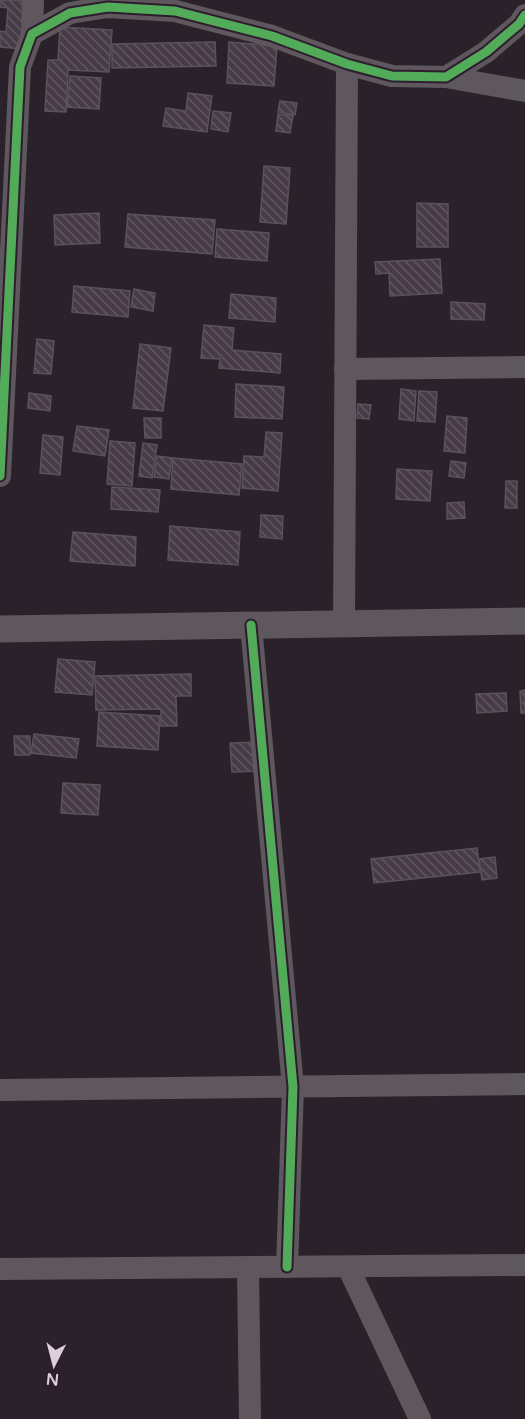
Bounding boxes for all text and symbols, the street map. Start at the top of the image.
north arrow [24,1335,84,1395]
text: N [45,1368,60,1390]

